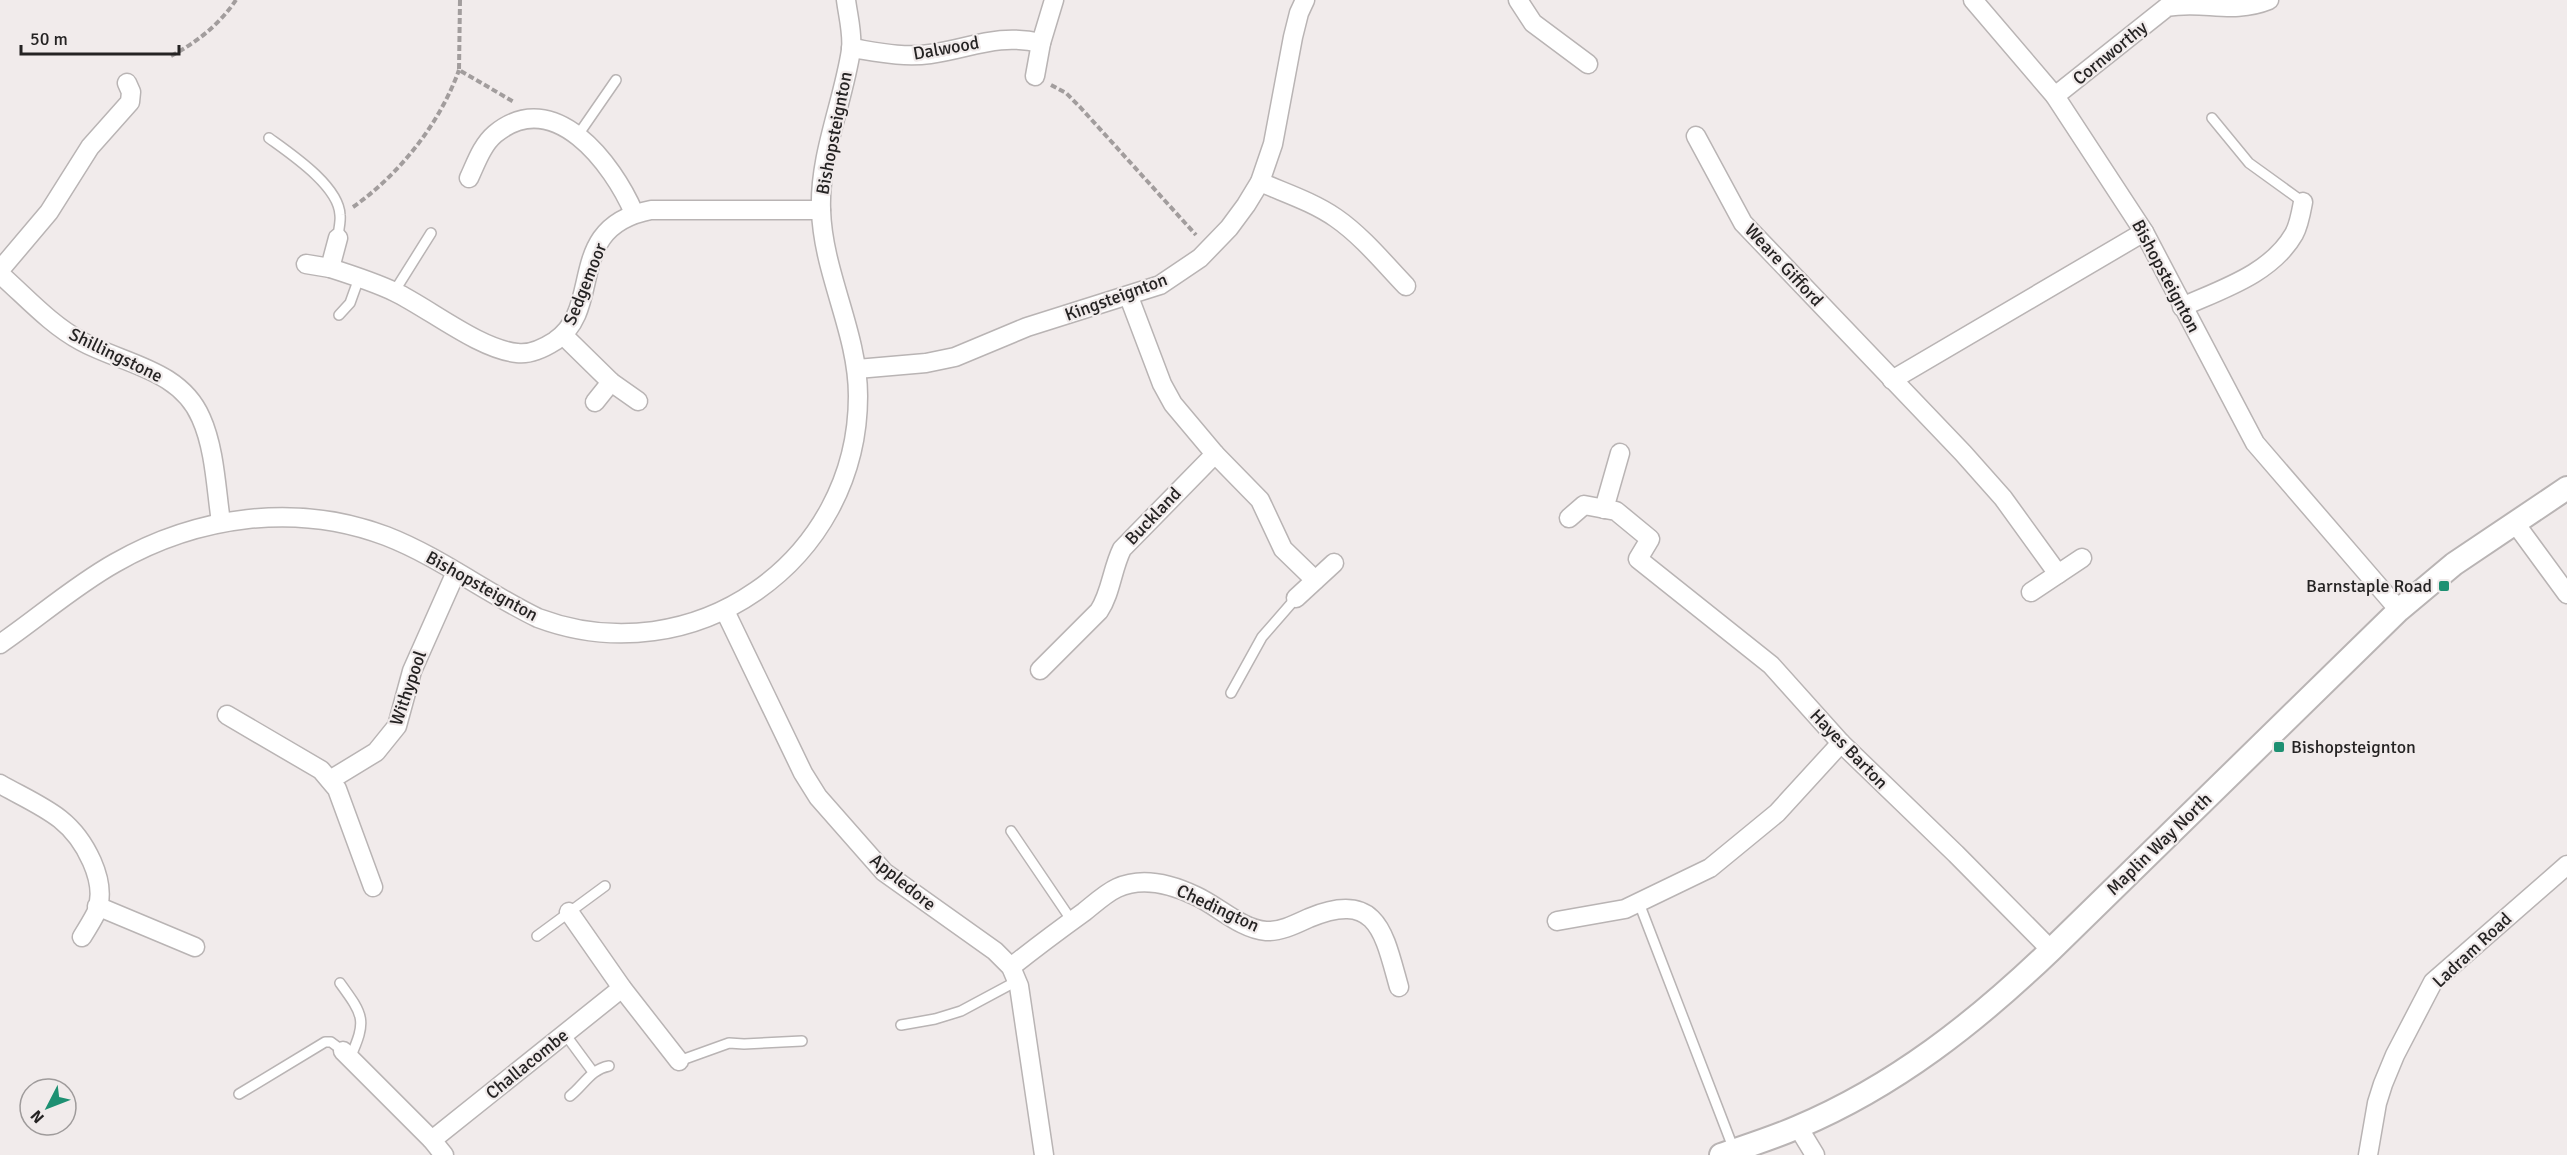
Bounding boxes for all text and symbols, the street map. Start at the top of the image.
street label: Cornworthy [2068,16,2152,90]
scale bar [21,18,178,56]
text: 50 m [30,28,68,50]
street label: Dalwood [911,31,981,65]
street label: Bishopsteignton [811,70,857,196]
street label: Bishopsteignton [2127,216,2205,336]
street label: Weare Gifford [1740,219,1828,311]
street label: Sedgemoor [559,239,612,328]
street label: Kingsteignton [1062,268,1170,326]
street label: Shillingstone [66,323,166,387]
street label: Buckland [1120,483,1186,549]
street label: Bishopsteignton [422,546,542,626]
place label: Barnstaple Road [2306,575,2432,597]
marker: Barnstaple Road [2437,579,2451,593]
street label: Withypool [385,648,431,728]
street label: Hayes Barton [1806,705,1892,793]
place label: Bishopsteignton [2291,736,2416,758]
marker: Bishopsteignton [2272,740,2286,754]
street label: Maplin Way North [2102,788,2216,900]
street label: Appledore [866,849,940,915]
street label: Chedington [1173,879,1263,937]
street label: Ladram Road [2428,908,2516,992]
street label: Challacombe [481,1024,573,1104]
north arrow [18,1077,78,1137]
text: N [26,1106,49,1127]

